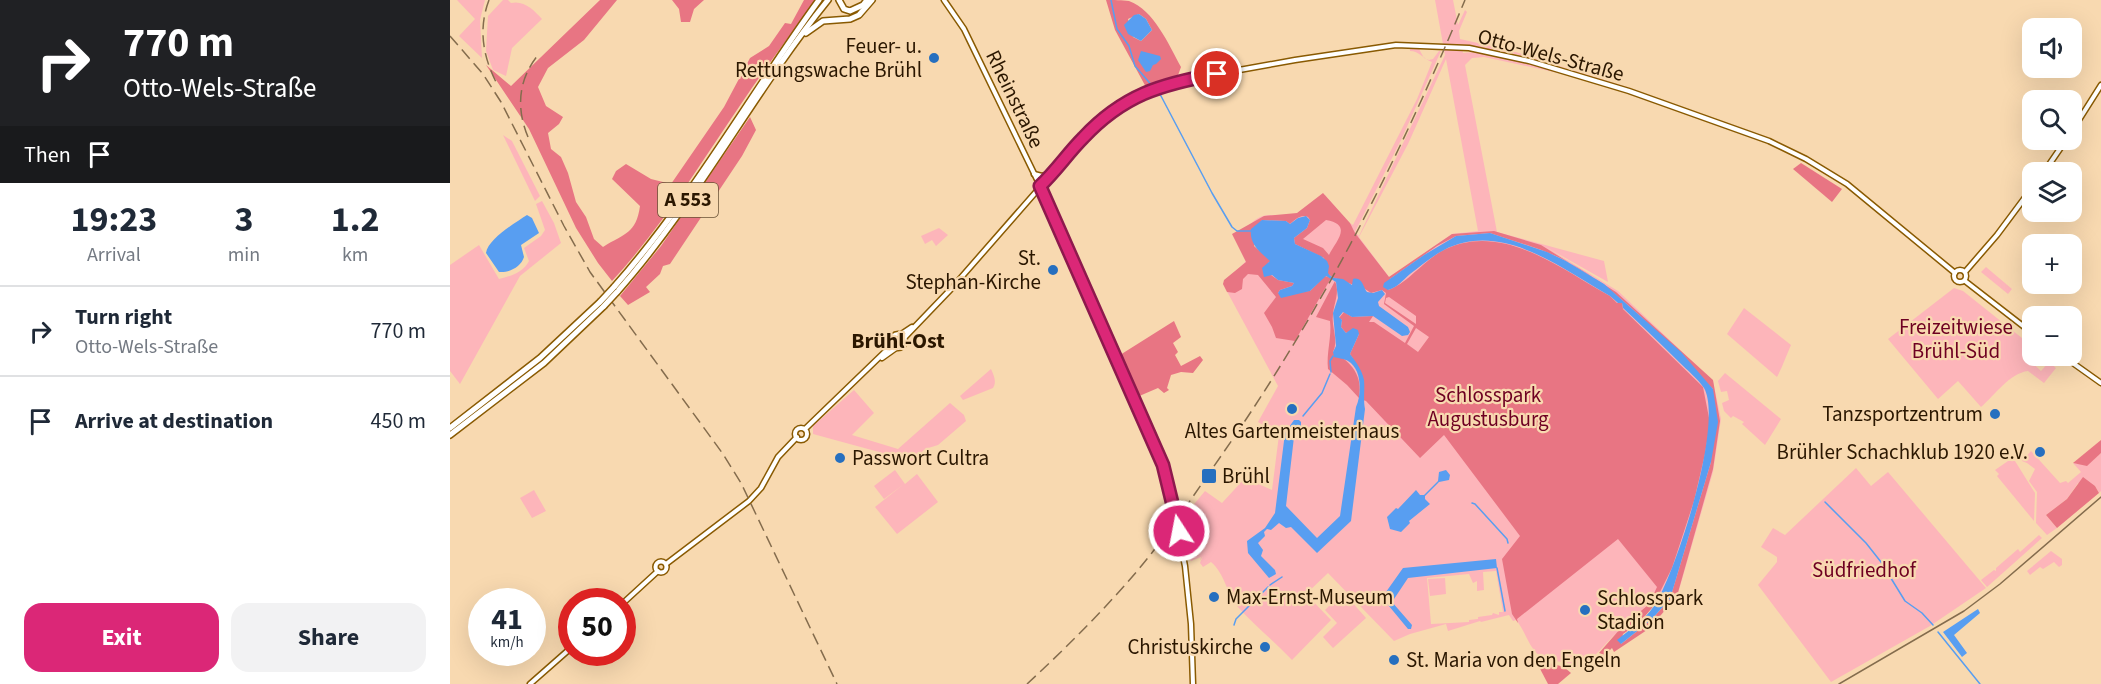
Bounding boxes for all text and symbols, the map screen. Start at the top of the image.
text: 770 m [123,13,234,73]
map controls [2022,18,2082,366]
button: sound [2022,18,2082,78]
street label: Otto-Wels-Straße [1474,21,1628,89]
icon: right [24,24,102,102]
place label: Feuer- u. Rettungswache Brühl [735,31,922,85]
street label: Rheinstraße [978,45,1052,153]
pin [1191,48,1242,99]
marker: Feuer- u. Rettungswache Brühl [927,51,941,65]
icon: arrive [1200,57,1233,90]
text: Otto-Wels-Straße [123,69,316,108]
button: search [2022,90,2082,150]
icon: arrive [83,138,116,171]
text: Then [24,139,71,171]
button: layers [2022,162,2082,222]
road number: A 553 [658,183,718,217]
text: 19:23 [70,194,157,245]
text: 3 [235,194,254,245]
text: 1.2 [331,194,380,245]
button: + [2022,234,2082,294]
text: Arrival [87,241,141,269]
text: min [228,241,260,269]
text: km [342,241,368,269]
place label: St. Stephan-Kirche [906,243,1041,297]
marker: St. Stephan-Kirche [1046,263,1060,277]
text: Turn right [75,301,172,333]
button: − [2022,306,2082,366]
park label: Freizeitwiese Brühl-Süd [1899,312,2013,366]
icon: right [24,315,57,348]
text: 770 m [371,315,426,347]
district label: Brühl-Ost [851,325,945,357]
text: Otto-Wels-Straße [75,333,218,361]
park label: Schlosspark Augustusburg [1427,380,1549,434]
place label: Tanzsportzentrum [1822,399,1983,429]
marker: Altes Gartenmeisterhaus [1285,402,1299,416]
icon: arrive [24,405,57,438]
text: Arrive at destination [75,405,273,437]
text: 450 m [371,405,426,437]
marker: Tanzsportzentrum [1988,407,2002,421]
place label: Altes Gartenmeisterhaus [1185,416,1400,446]
place label: Brühler Schachklub 1920 e.V. [1777,437,2028,467]
place label: Passwort Cultra [852,443,989,473]
marker: Brühler Schachklub 1920 e.V. [2033,445,2047,459]
marker: Passwort Cultra [833,451,847,465]
place label: Brühl [1222,461,1270,491]
marker: Brühl [1200,467,1218,485]
position arrow [1147,499,1211,563]
park label: Südfriedhof [1812,555,1917,585]
place label: Max-Ernst-Museum [1226,582,1394,612]
place label: Schlosspark Stadion [1597,583,1704,637]
speed limit sign: 50 [558,588,636,666]
marker: Max-Ernst-Museum [1207,590,1221,604]
text: 41 [491,598,523,641]
button: Exit [24,603,219,672]
button: Share [231,603,426,672]
marker: Schlosspark Stadion [1578,603,1592,617]
text: km/h [490,632,524,653]
place label: Christuskirche [1127,632,1253,662]
marker: Christuskirche [1258,640,1272,654]
place label: St. Maria von den Engeln [1406,645,1621,675]
marker: St. Maria von den Engeln [1387,653,1401,667]

